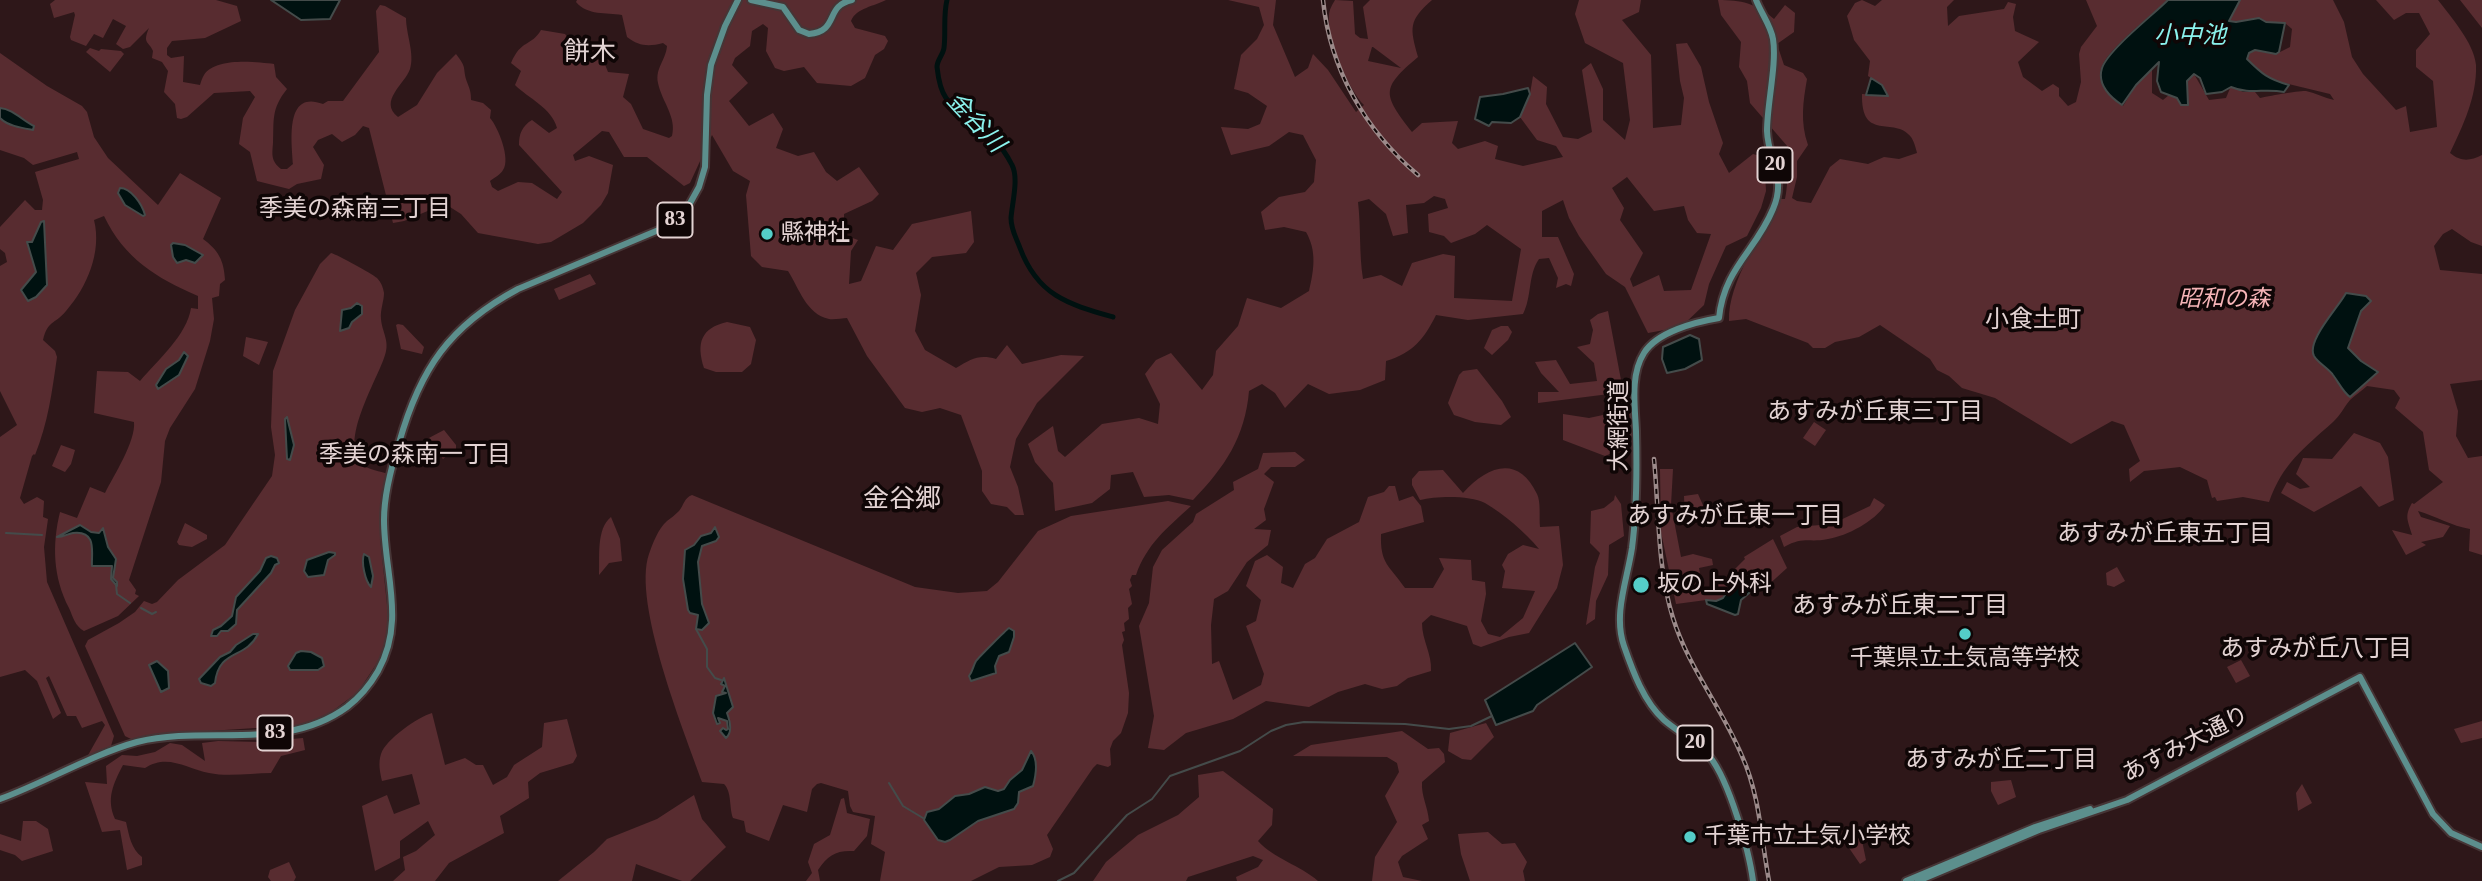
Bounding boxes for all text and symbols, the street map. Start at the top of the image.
water label: 小中池 [2154,23,2226,51]
district label: 餅木 [564,37,616,69]
water label: 金谷川 [940,87,1010,159]
road number: 20 [1758,148,1792,182]
district label: 季美の森南三丁目 [259,196,451,224]
road number: 83 [658,202,692,238]
place label: 縣神社 [781,220,850,248]
marker: 縣神社 [759,226,775,242]
park label: 昭和の森 [2178,286,2270,314]
district label: 小食土町 [1985,307,2081,335]
street label: 大網街道 [1606,380,1634,472]
district label: あすみが丘東三丁目 [1767,399,1983,427]
district label: 季美の森南一丁目 [319,442,511,470]
district label: 金谷郷 [863,484,941,516]
district label: あすみが丘東一丁目 [1627,503,1843,531]
district label: あすみが丘東五丁目 [2057,521,2273,549]
place label: 坂の上外科 [1657,571,1772,599]
marker: 坂の上外科 [1631,575,1651,595]
district label: あすみが丘東二丁目 [1792,593,2008,621]
marker: 千葉県立土気高等学校 [1957,626,1973,642]
district label: あすみが丘八丁目 [2220,636,2412,664]
place label: 千葉県立土気高等学校 [1850,645,2080,673]
street label: あすみ大通り [2118,701,2254,789]
road number: 83 [258,716,292,750]
road number: 20 [1678,726,1712,760]
district label: あすみが丘二丁目 [1905,747,2097,775]
place label: 千葉市立土気小学校 [1704,823,1911,851]
marker: 千葉市立土気小学校 [1682,829,1698,845]

